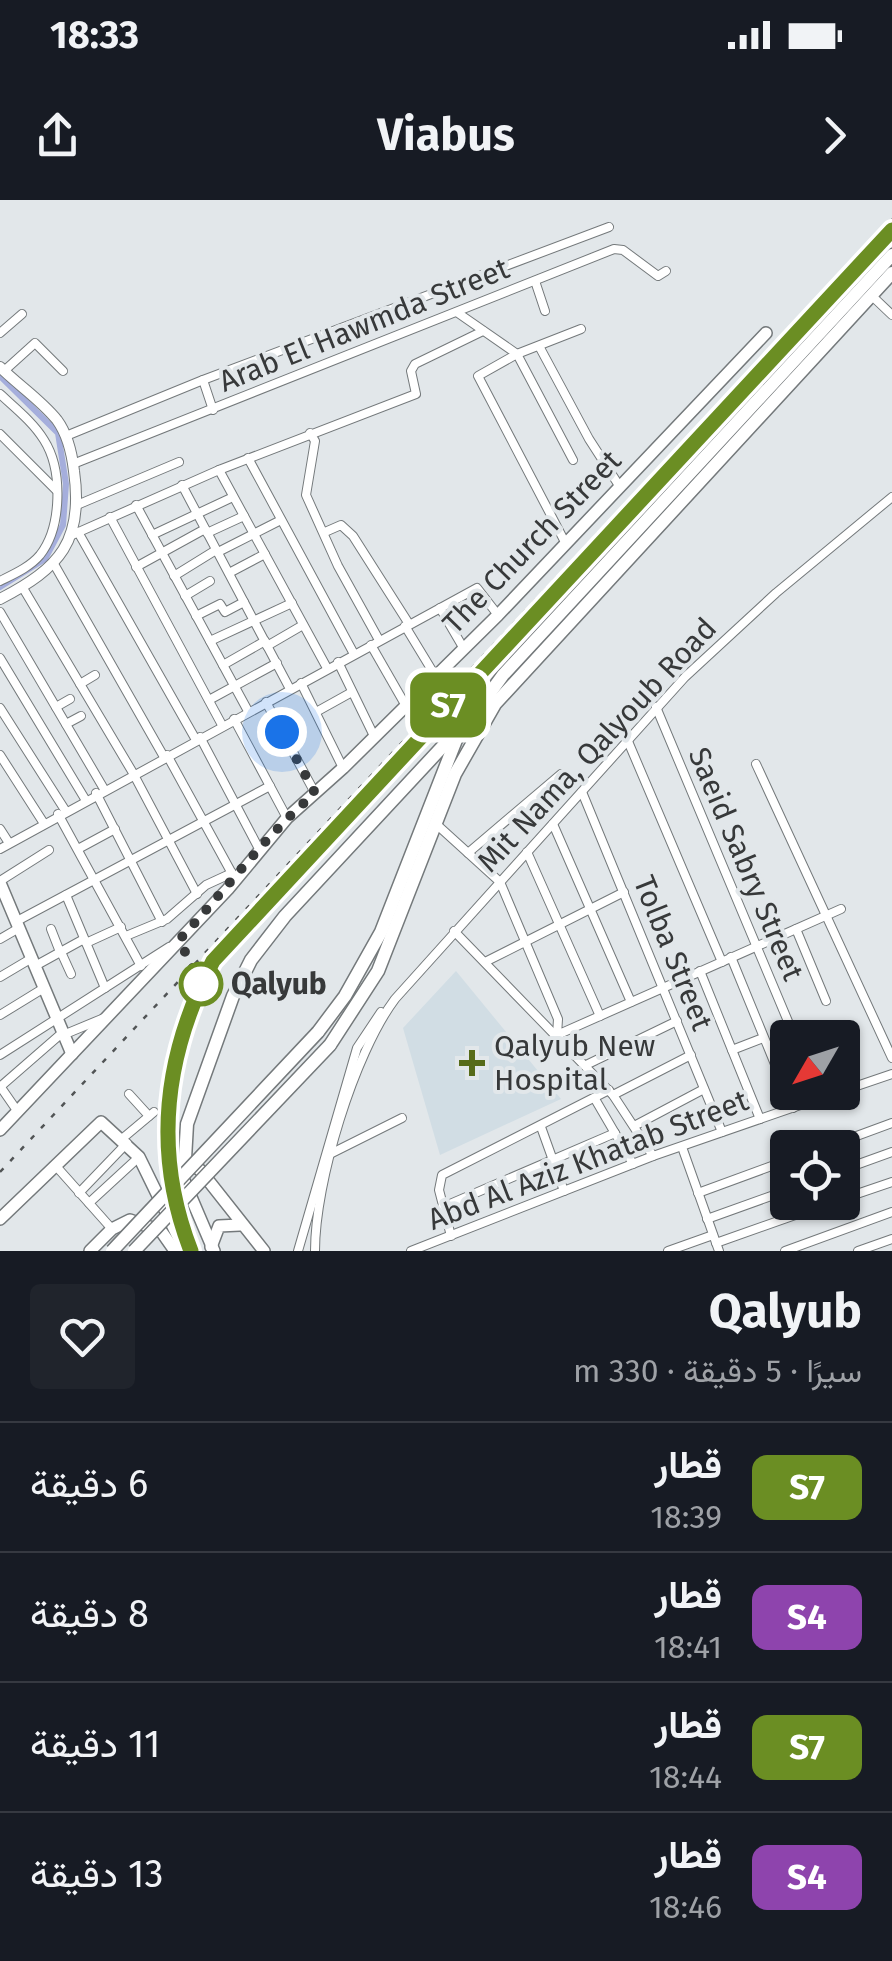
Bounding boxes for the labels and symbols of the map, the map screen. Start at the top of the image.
street label: Arab El Hawmda Street [214,250,515,400]
street label: The Church Street [435,443,629,641]
street label: Mit Nama, Qalyoub Road [470,611,724,879]
line badge: S7 [403,672,493,738]
your location [257,707,307,757]
street label: Saeid Sabry Street [681,742,811,986]
street label: Tolba Street [626,871,720,1036]
marker: Qalyub [180,963,222,1005]
place label: Qalyub [231,966,327,1002]
north arrow [770,1020,860,1110]
place label: Qalyub New Hospital [494,1028,655,1098]
marker: Qalyub New Hospital [459,1050,485,1076]
street label: Abd Al Aziz Khatab Street [423,1082,753,1238]

